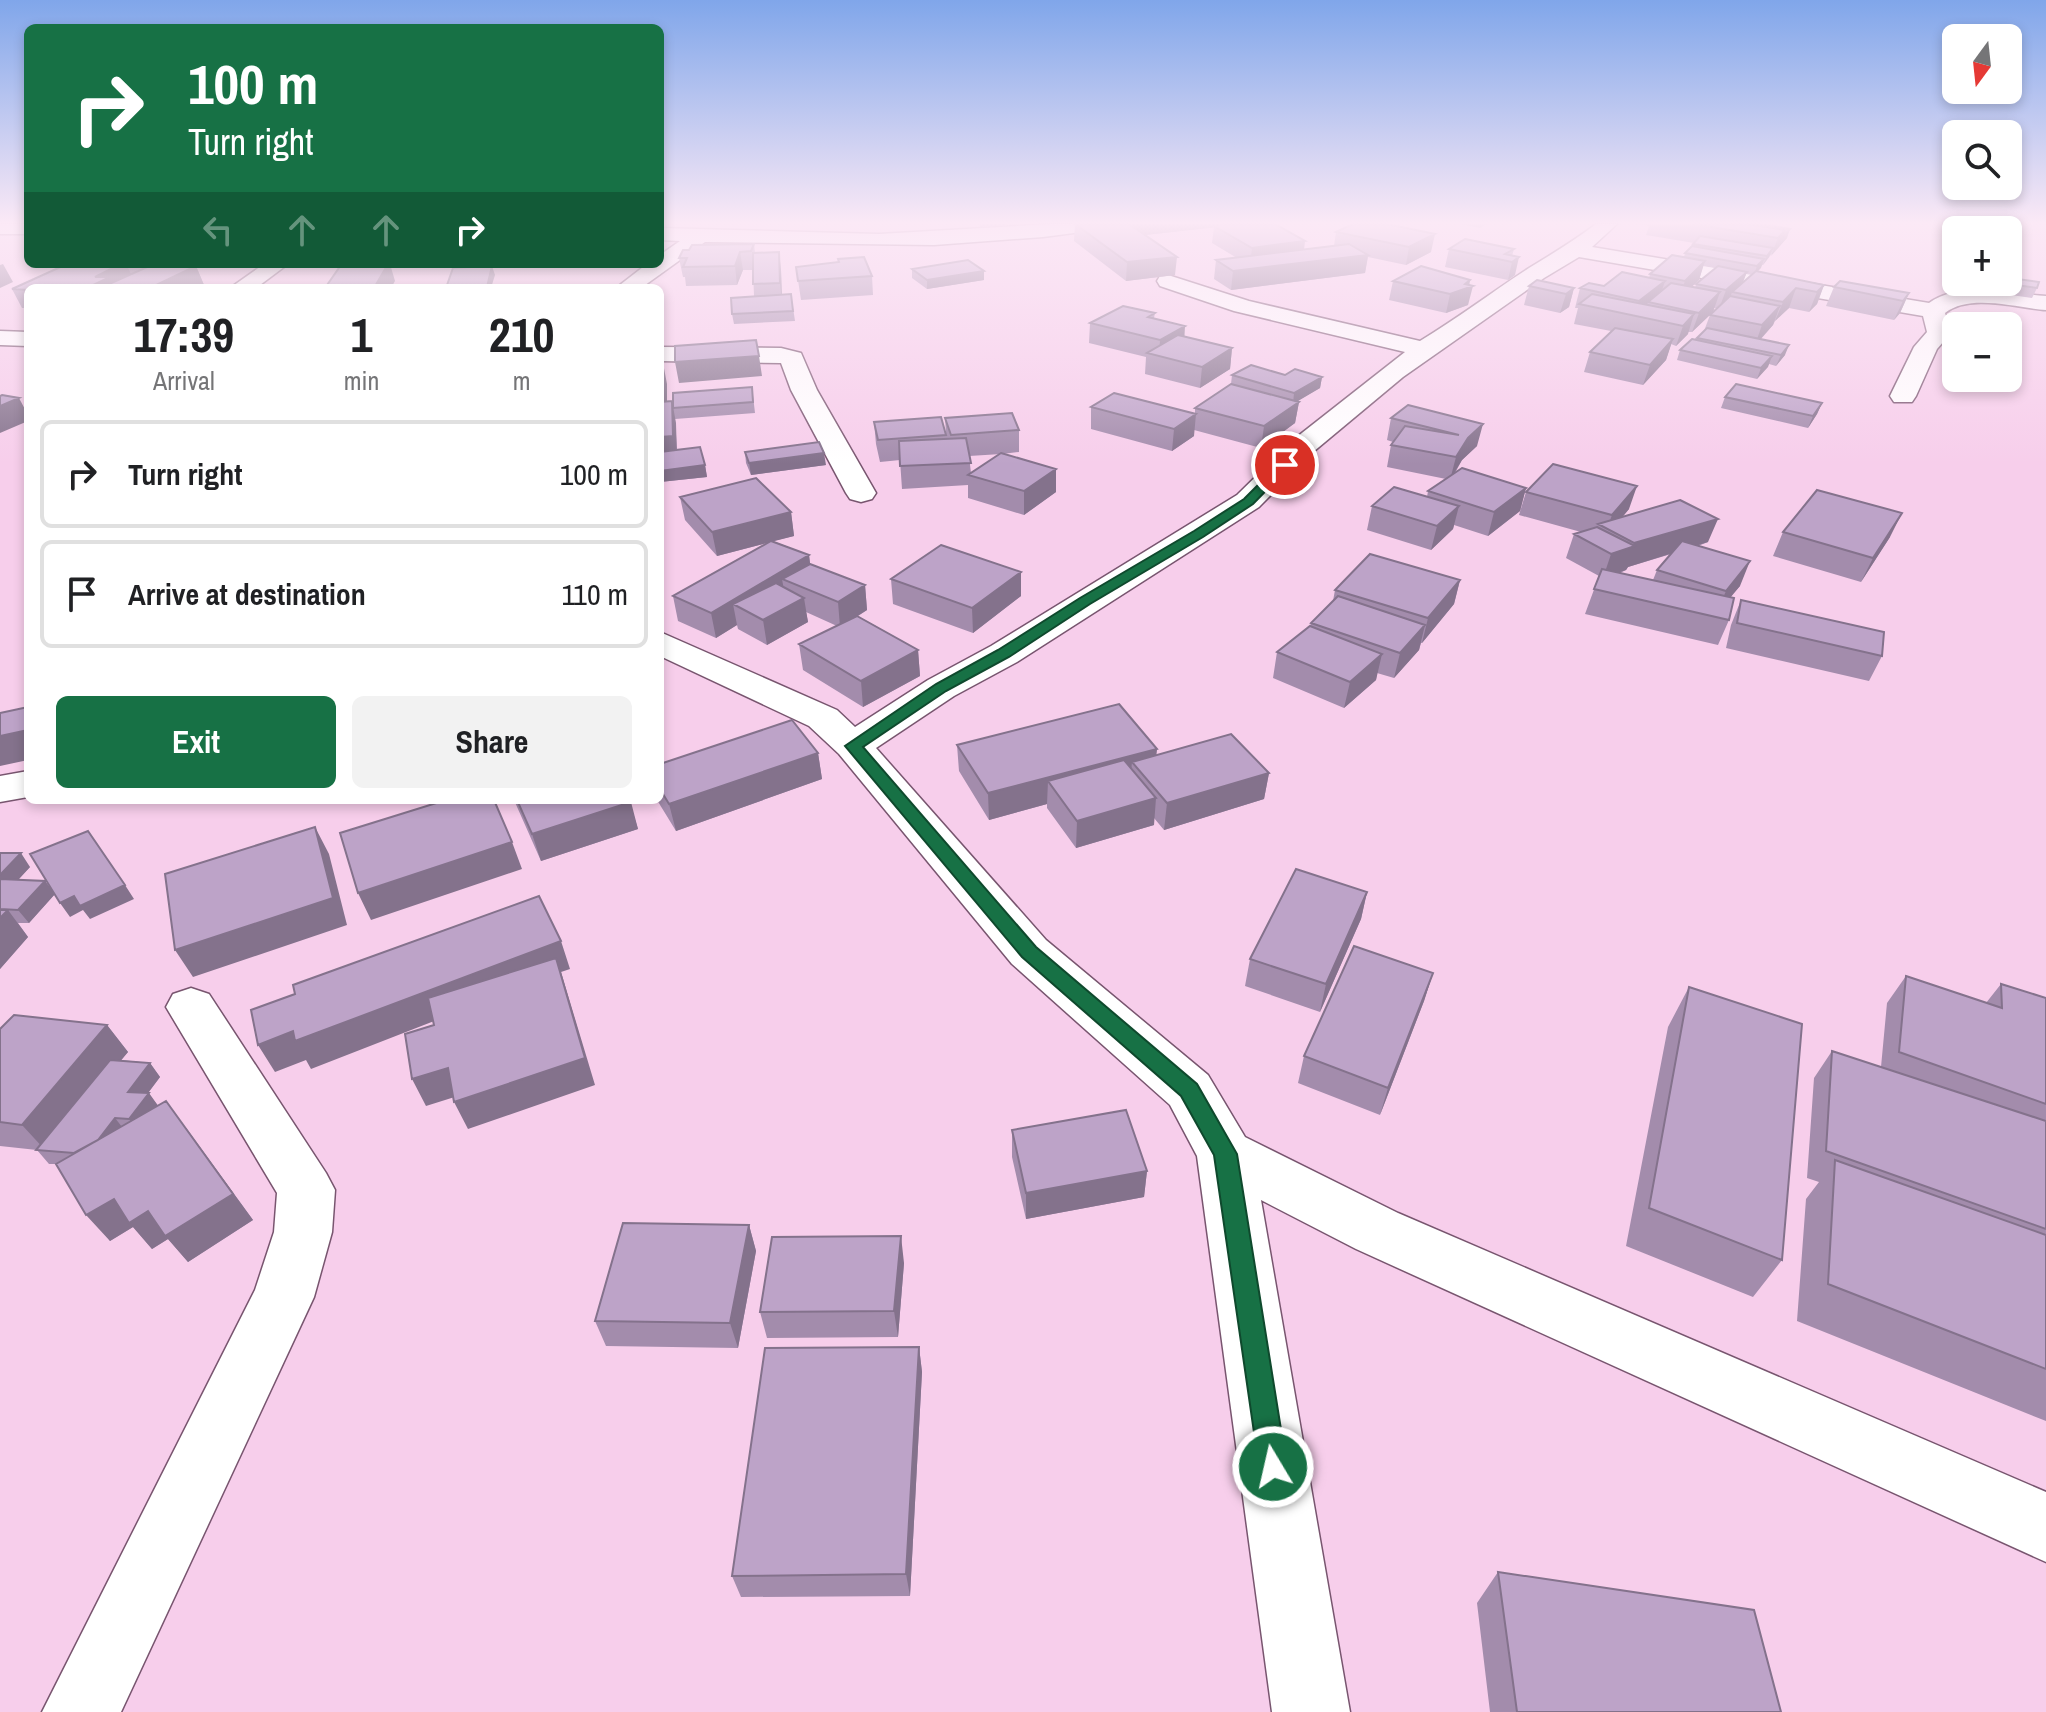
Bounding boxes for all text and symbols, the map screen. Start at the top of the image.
north arrow [1942,24,2022,104]
map controls [1942,24,2022,392]
text: 100 m [188,46,318,121]
icon: right [56,56,160,160]
text: Turn right [188,118,313,166]
button: search [1942,120,2022,200]
icon: left [196,208,240,252]
icon: ahead [280,208,324,252]
icon: ahead [364,208,408,252]
icon: right [448,208,492,252]
button: + [1942,216,2022,296]
text: 17:39 [134,302,234,367]
text: 1 [351,302,372,367]
text: 210 [489,302,554,367]
button: − [1942,312,2022,392]
text: Arrival [153,363,215,398]
text: min [344,363,379,398]
text: m [513,363,531,398]
pin [1251,431,1319,499]
icon: arrive [1263,443,1307,487]
icon: right [60,452,104,496]
text: Turn right [128,454,242,494]
text: 100 m [560,454,628,494]
icon: arrive [60,572,104,616]
text: Arrive at destination [128,574,366,614]
text: 110 m [561,574,628,614]
button: Exit [56,696,336,788]
button: Share [352,696,632,788]
position arrow [1231,1425,1315,1509]

